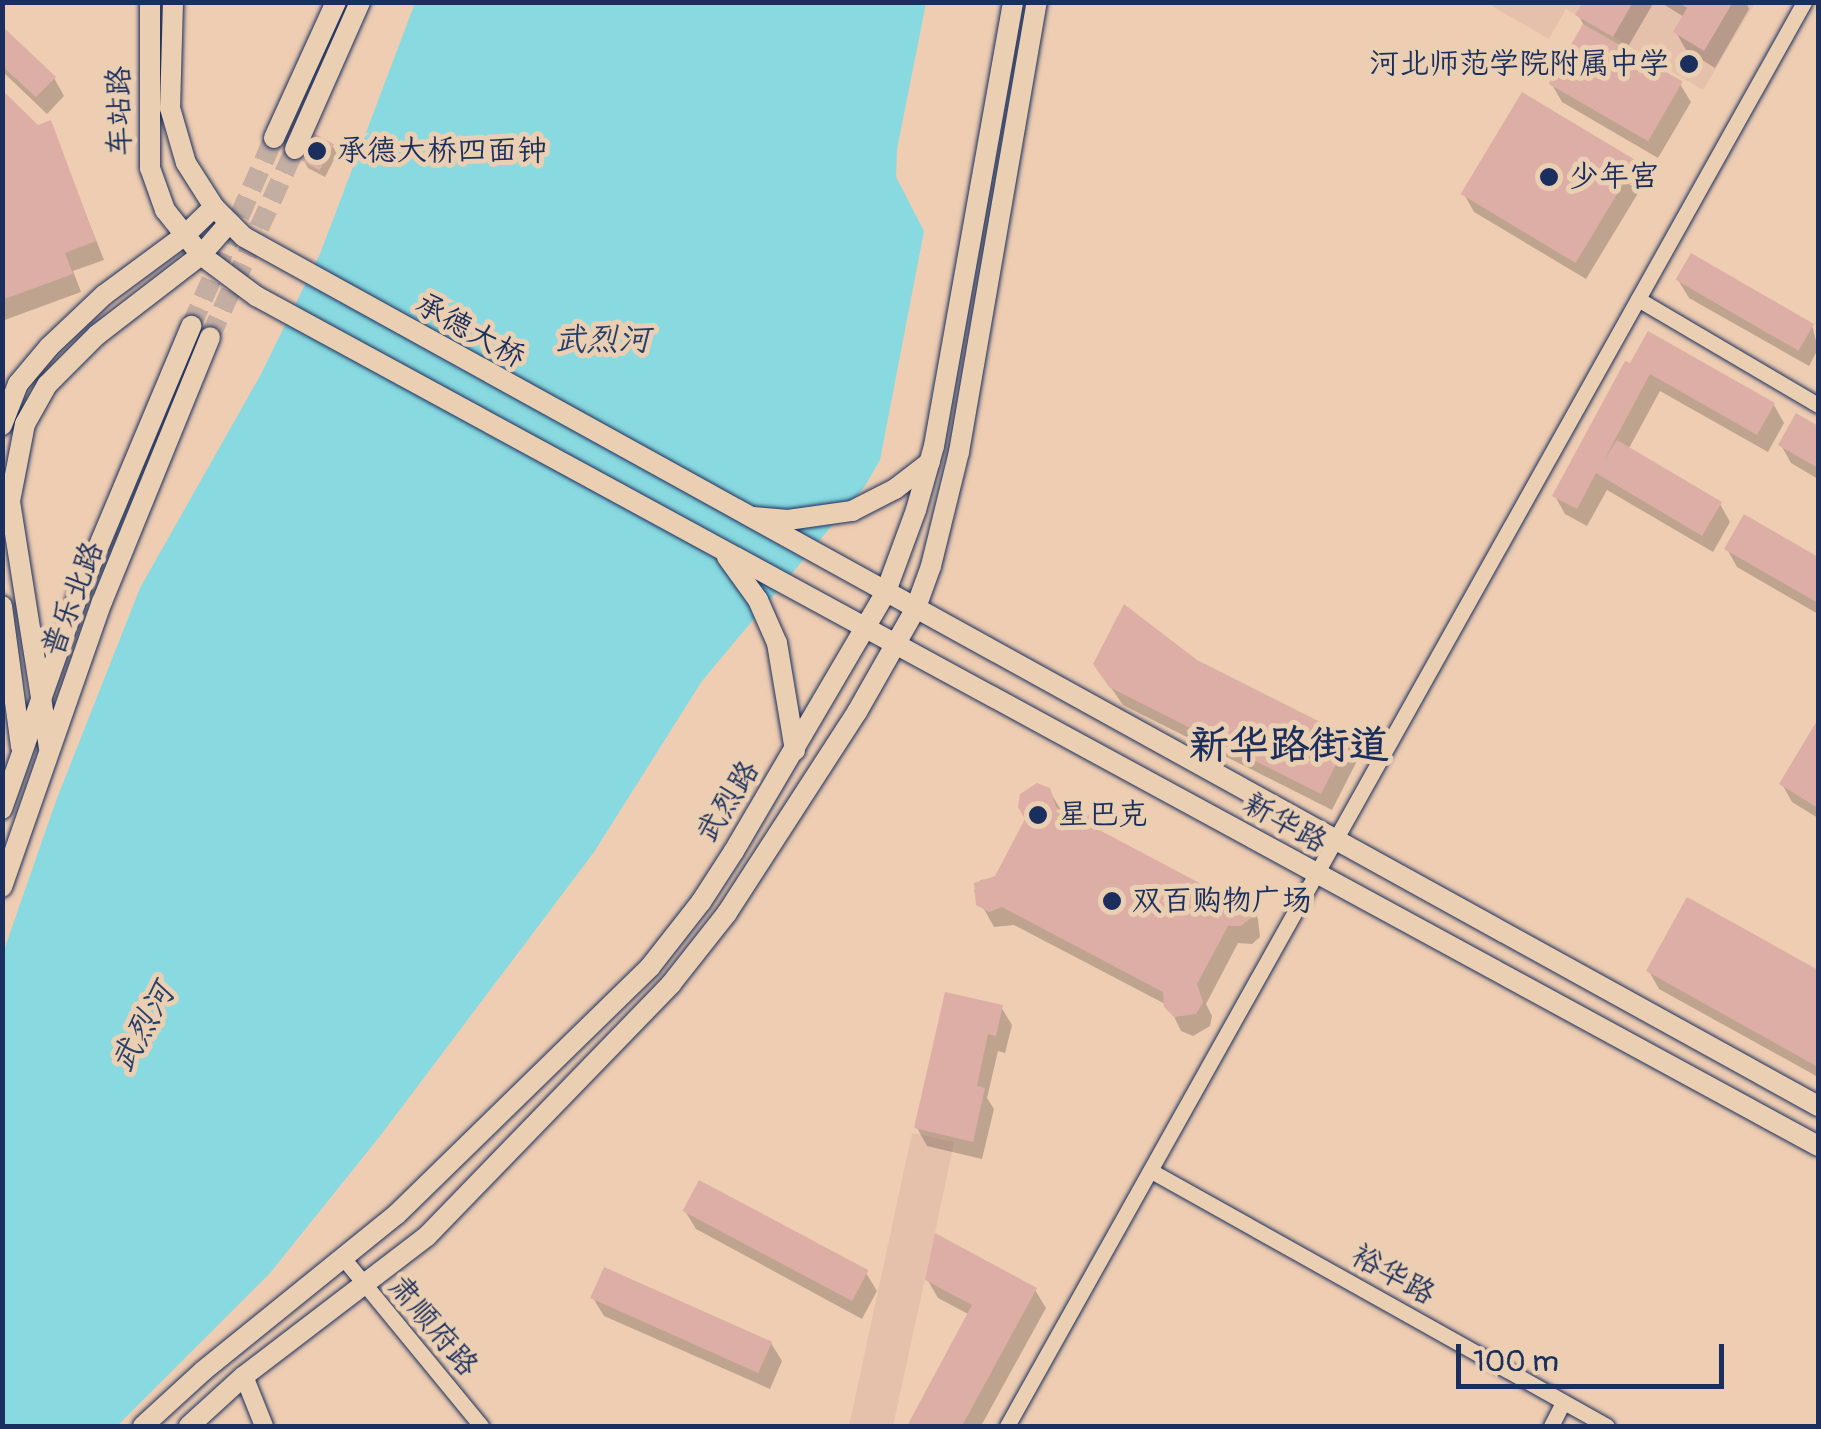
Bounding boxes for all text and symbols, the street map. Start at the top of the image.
place label: 河北师范学院附属中学 [1369,46,1669,82]
marker: 河北师范学院附属中学 [1678,53,1700,75]
street label: 车站路 [101,66,139,156]
place label: 承德大桥四面钟 [337,133,547,169]
marker: 承德大桥四面钟 [306,140,328,162]
place label: 少年宫 [1569,159,1659,195]
marker: 少年宫 [1538,166,1560,188]
street label: 承德大桥 [409,286,531,376]
water label: 武烈河 [554,321,650,359]
street label: 普乐北路 [35,537,111,661]
district label: 新华路街道 [1189,722,1389,770]
street label: 武烈路 [689,754,767,850]
street label: 新华路 [1237,785,1333,861]
place label: 星巴克 [1058,797,1148,833]
marker: 星巴克 [1027,804,1049,826]
place label: 双百购物广场 [1132,883,1312,919]
marker: 双百购物广场 [1101,890,1123,912]
water label: 武烈河 [103,977,183,1079]
street label: 裕华路 [1345,1237,1441,1313]
street label: 肃顺府路 [381,1268,485,1384]
scale bar [1461,1324,1728,1386]
text: 100 m [1473,1343,1559,1380]

